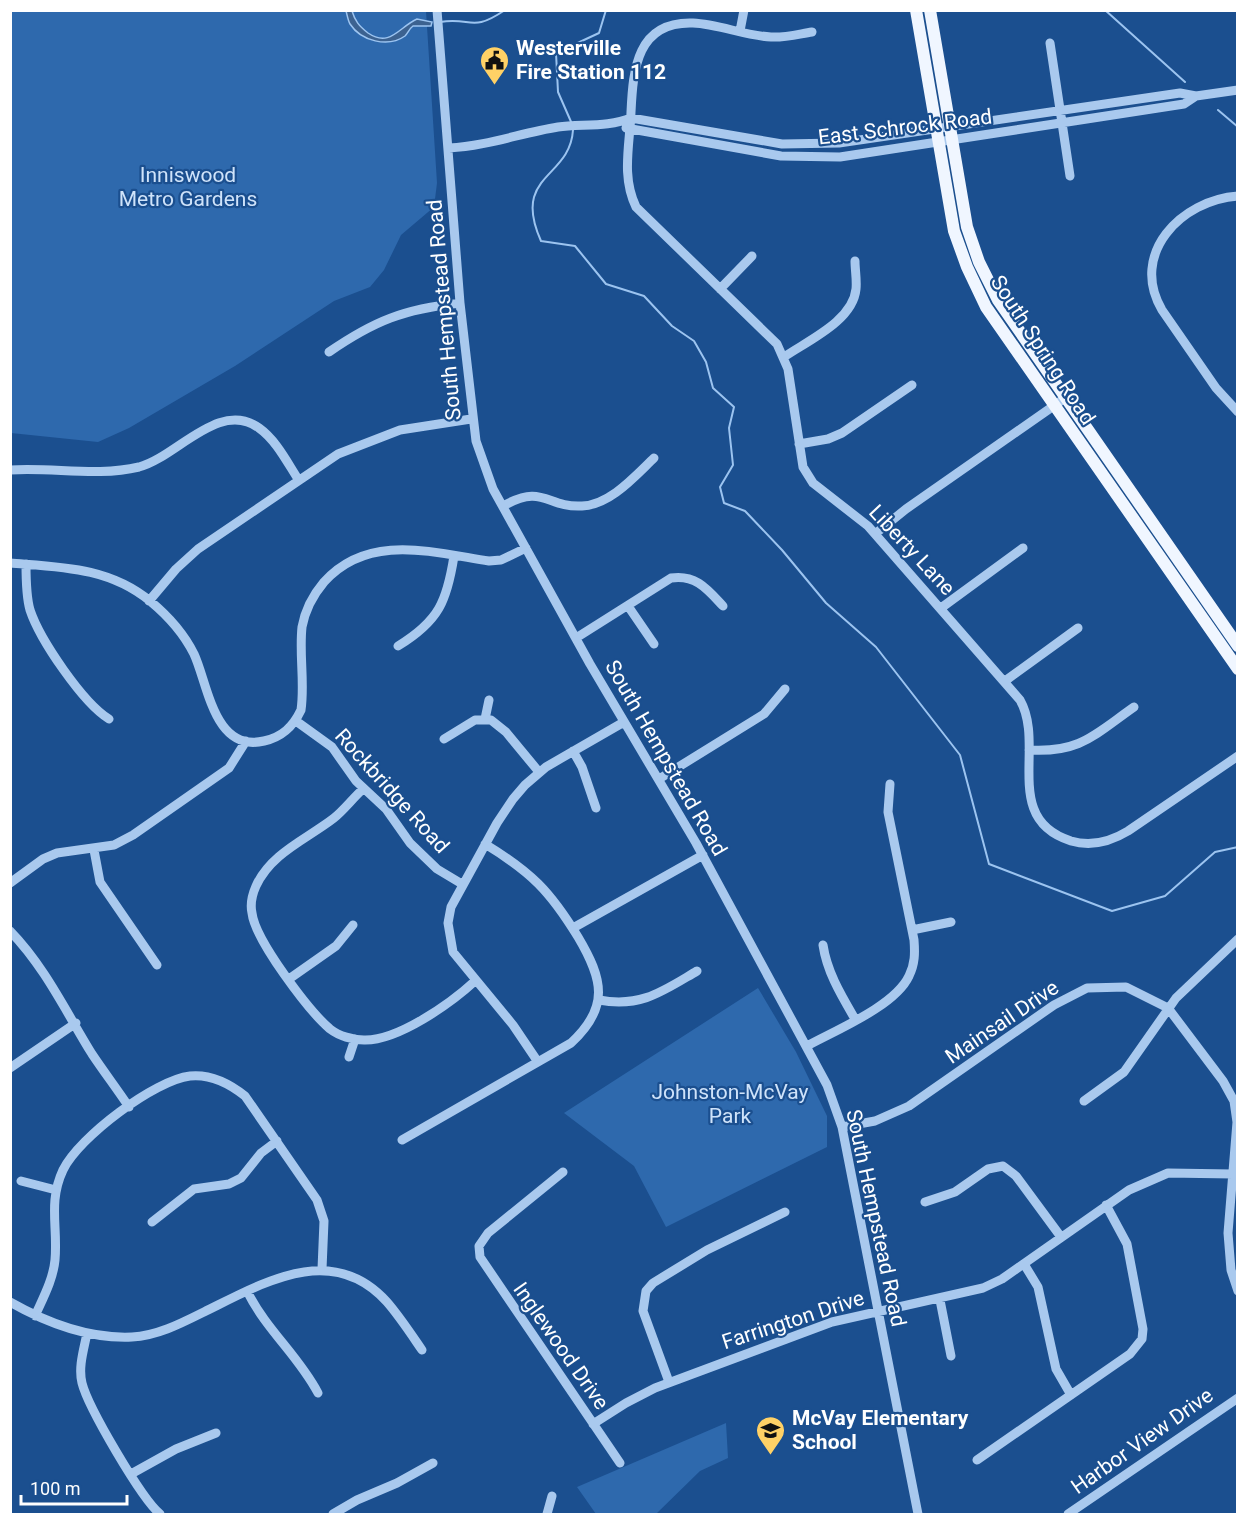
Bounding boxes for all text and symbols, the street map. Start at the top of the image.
place label: Westerville Fire Station 112 [516,36,666,84]
public building icon: Westerville Fire Station 112 [479,44,511,86]
street label: East Schrock Road [817,104,993,150]
park label: Inniswood Metro Gardens [119,163,257,211]
street label: South Hempstead Road [422,199,466,421]
street label: South Spring Road [986,271,1100,429]
street label: Liberty Lane [864,500,960,600]
street label: South Hempstead Road [600,656,732,860]
street label: Rockbridge Road [330,724,454,858]
street label: Mainsail Drive [941,975,1063,1069]
park label: Johnston-McVay Park [651,1080,809,1128]
street label: South Hempstead Road [841,1107,911,1329]
street label: Inglewood Drive [508,1278,614,1414]
street label: Farrington Drive [719,1286,867,1354]
street label: Harbor View Drive [1067,1383,1217,1499]
place label: McVay Elementary School [792,1406,969,1454]
school or university icon: McVay Elementary School [755,1414,787,1456]
scale bar [21,1468,128,1506]
text: 100 m [30,1478,81,1499]

